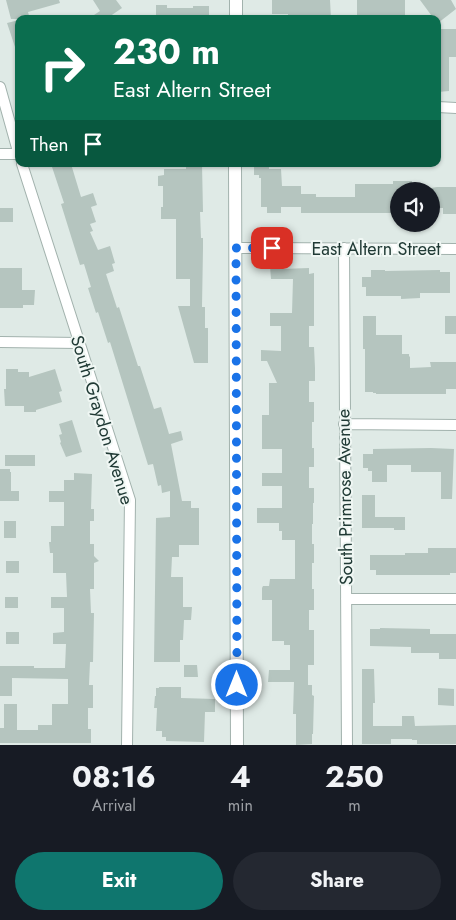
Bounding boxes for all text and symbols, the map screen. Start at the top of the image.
text: 230 m [113,27,220,77]
icon: right [30,35,95,100]
text: East Altern Street [113,73,271,105]
icon: arrive [79,130,107,158]
text: Then [30,131,69,158]
map controls [390,182,440,232]
button: sound [390,182,440,232]
pin [251,227,293,269]
icon: arrive [258,234,286,262]
street label: East Altern Street [311,236,441,262]
street label: South Graydon Avenue [64,332,140,508]
street label: South Primrose Avenue [330,409,360,585]
position arrow [210,658,262,710]
text: 08:16 [72,755,156,798]
text: 4 [230,755,251,798]
text: 250 [325,755,384,798]
text: Arrival [92,794,136,817]
text: min [228,794,253,817]
text: m [348,794,361,817]
button: Exit [15,852,223,910]
button: Share [233,852,441,910]

